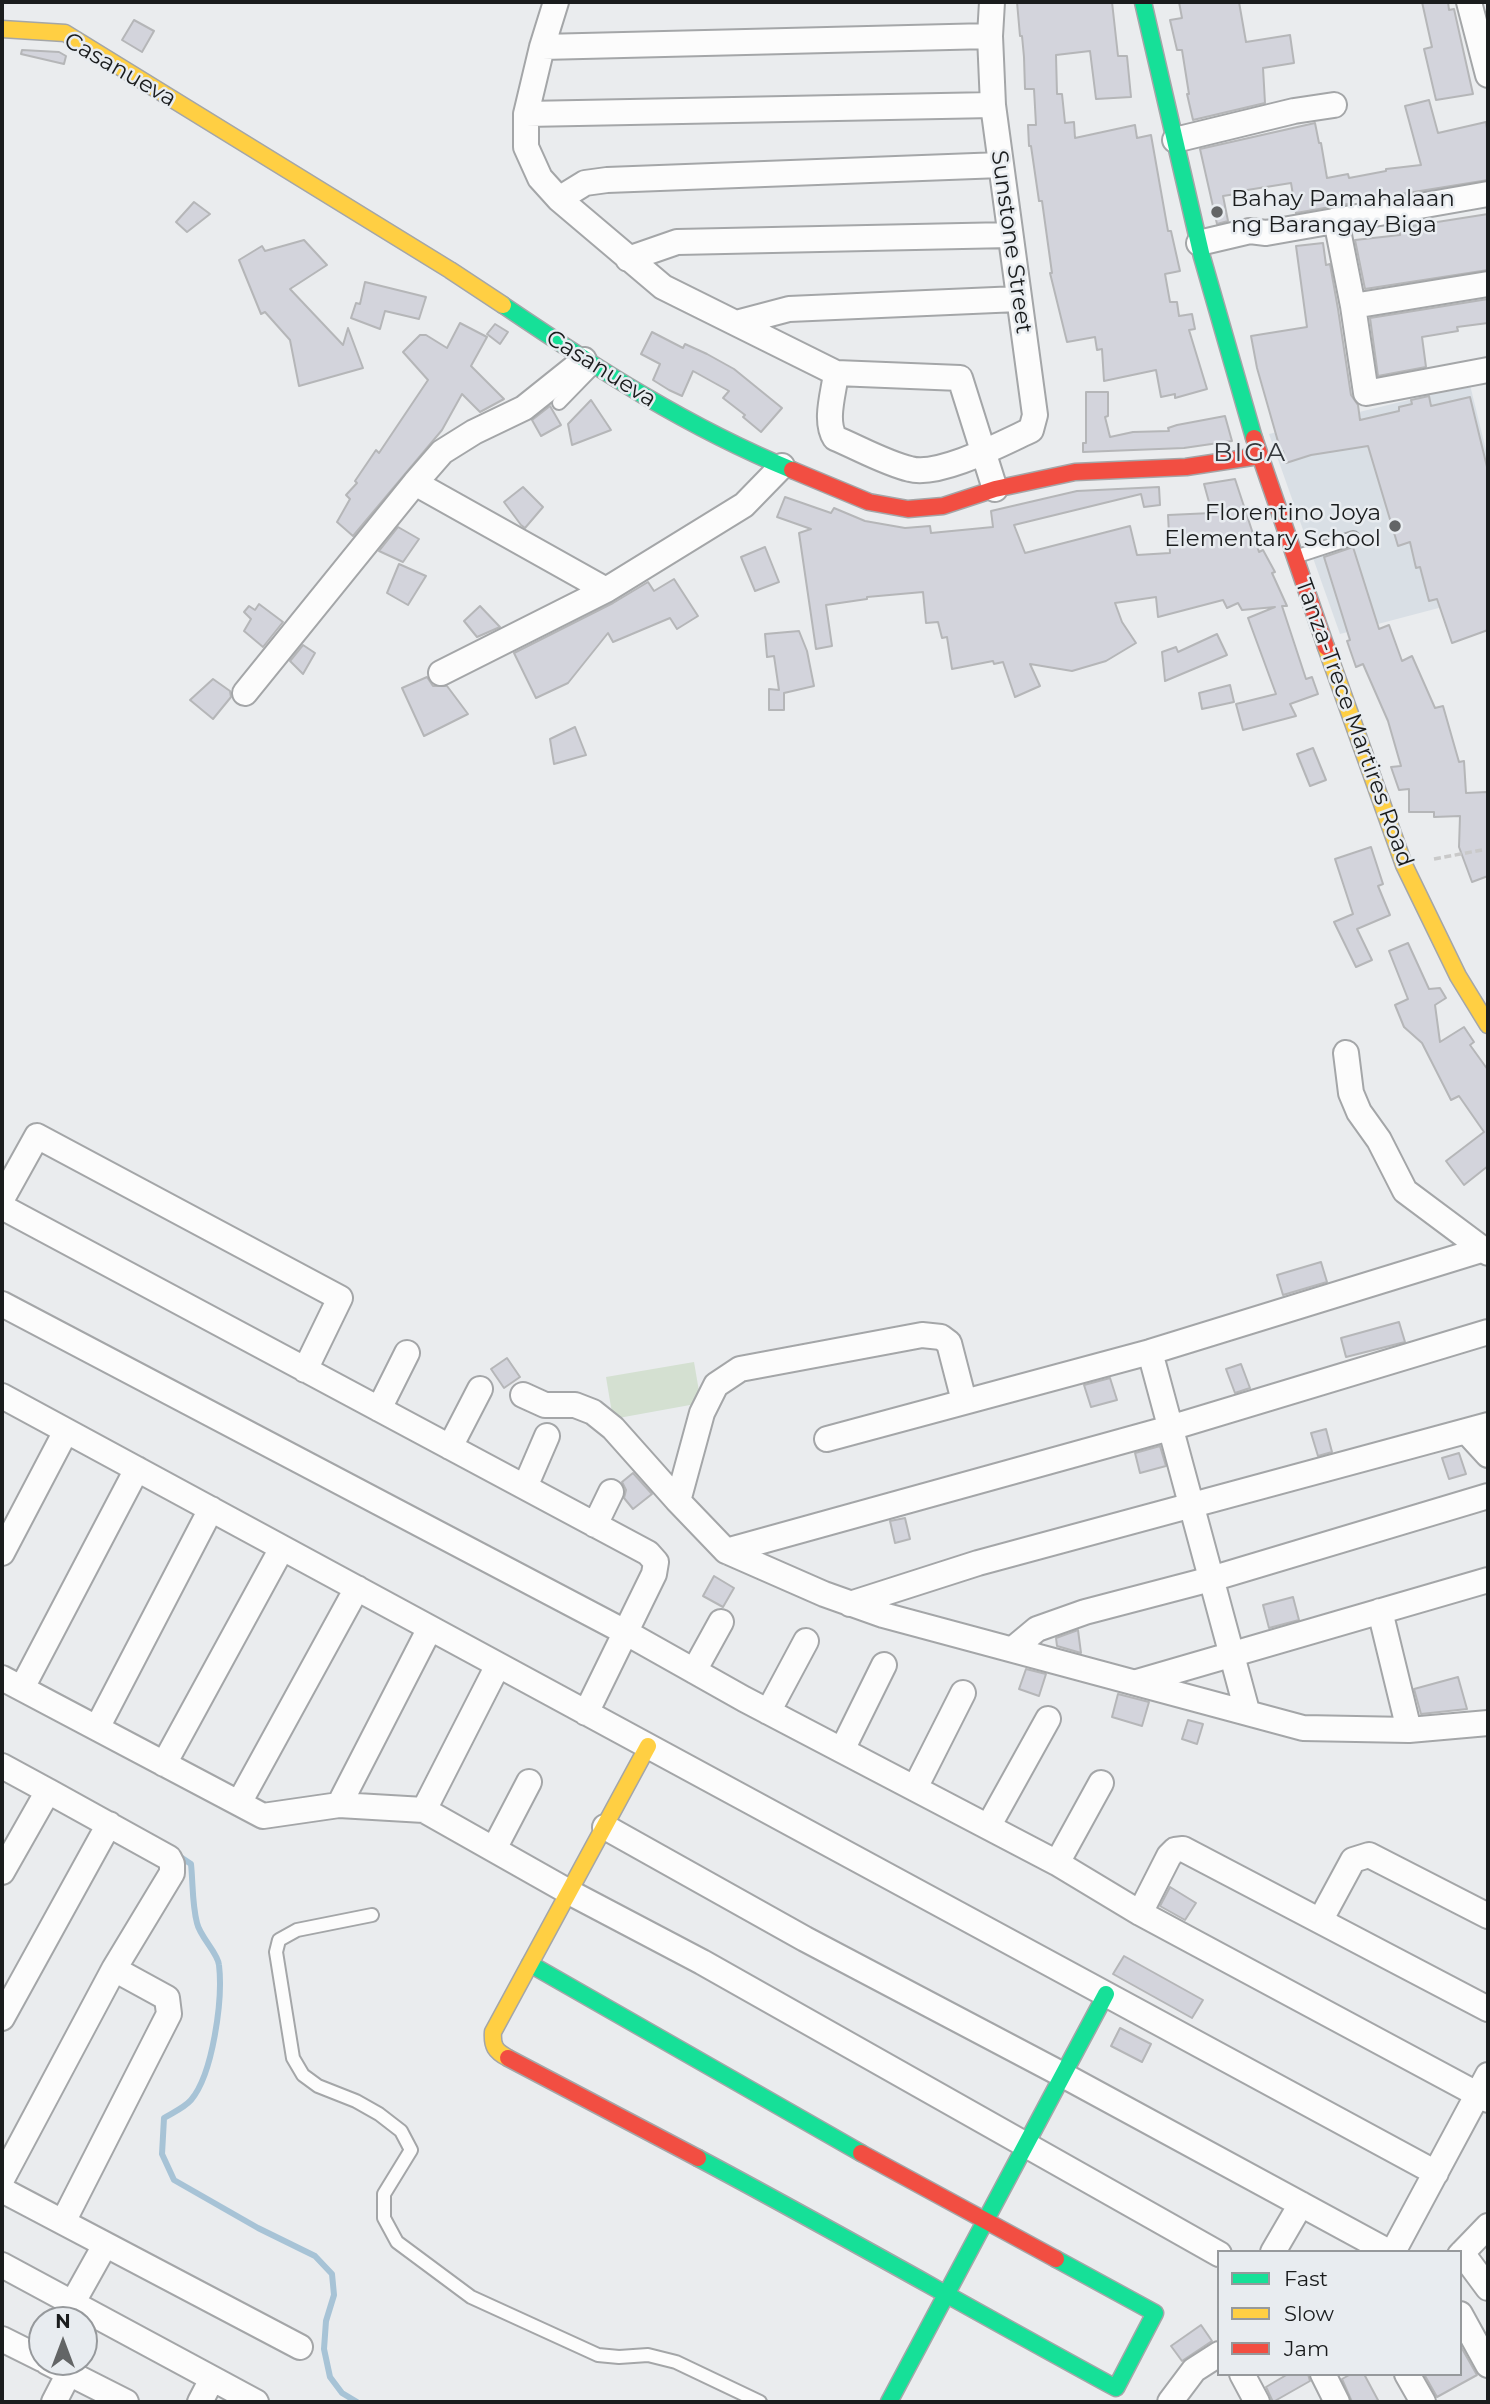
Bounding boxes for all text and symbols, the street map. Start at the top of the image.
street label: Casanueva [59,27,181,113]
street label: Sunstone Street [984,149,1038,335]
place label: Bahay Pamahalaan ng Barangay Biga [1231,185,1455,239]
marker: Bahay Pamahalaan ng Barangay Biga [1209,204,1225,220]
street label: Casanueva [541,324,661,414]
district label: BIGA [1213,437,1287,469]
place label: Florentino Joya Elementary School [1164,499,1381,553]
marker: Florentino Joya Elementary School [1387,518,1403,534]
street label: Tanza-Trece Martires Road [1289,575,1419,871]
legend [1217,2250,1462,2376]
text: Fast [1284,2266,1328,2291]
text: Slow [1284,2301,1334,2326]
north arrow [28,2306,98,2376]
text: N [55,2310,71,2333]
text: Jam [1284,2336,1329,2361]

